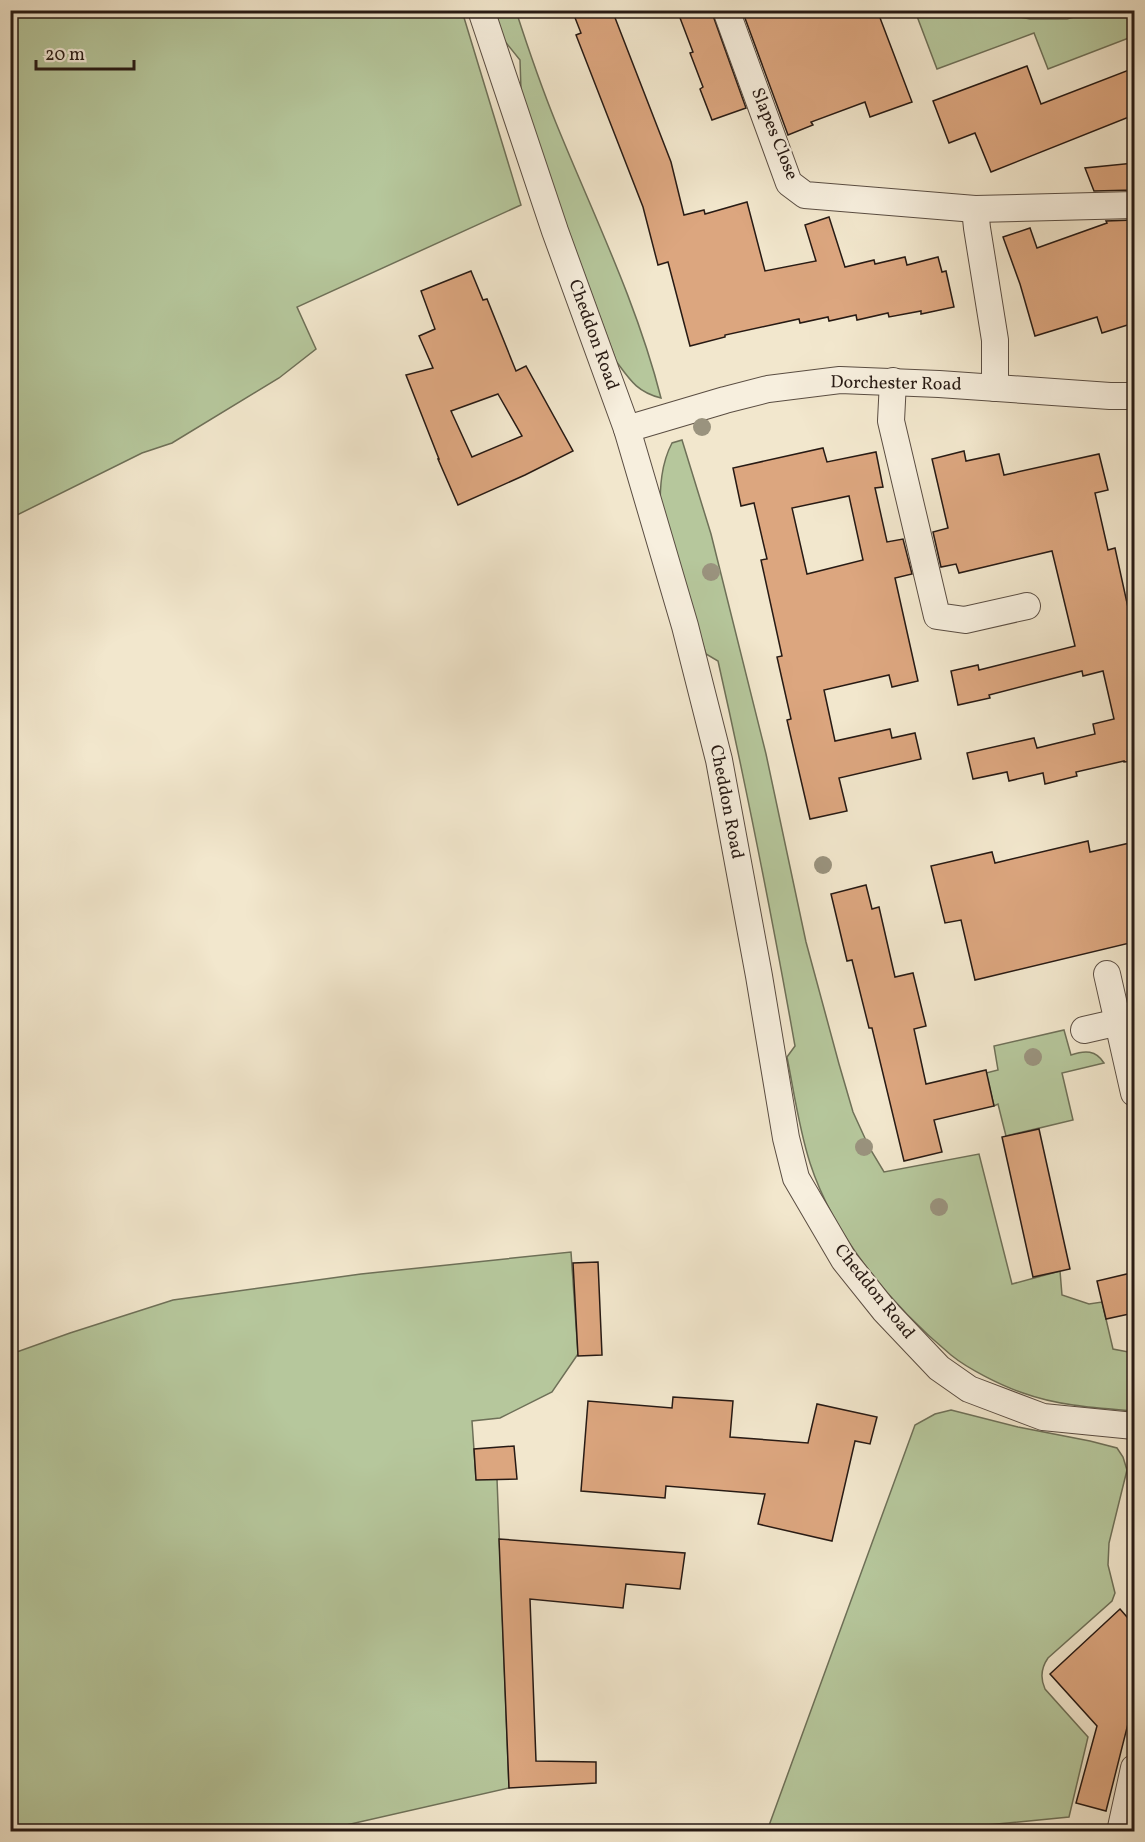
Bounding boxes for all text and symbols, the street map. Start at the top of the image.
scale bar [36,33,134,71]
text: 20 m [45,43,85,68]
street label: Slapes Close [744,84,804,184]
street label: Cheddon Road [561,276,625,394]
street label: Dorchester Road [830,370,962,398]
street label: Cheddon Road [703,743,749,861]
street label: Cheddon Road [828,1239,920,1345]

